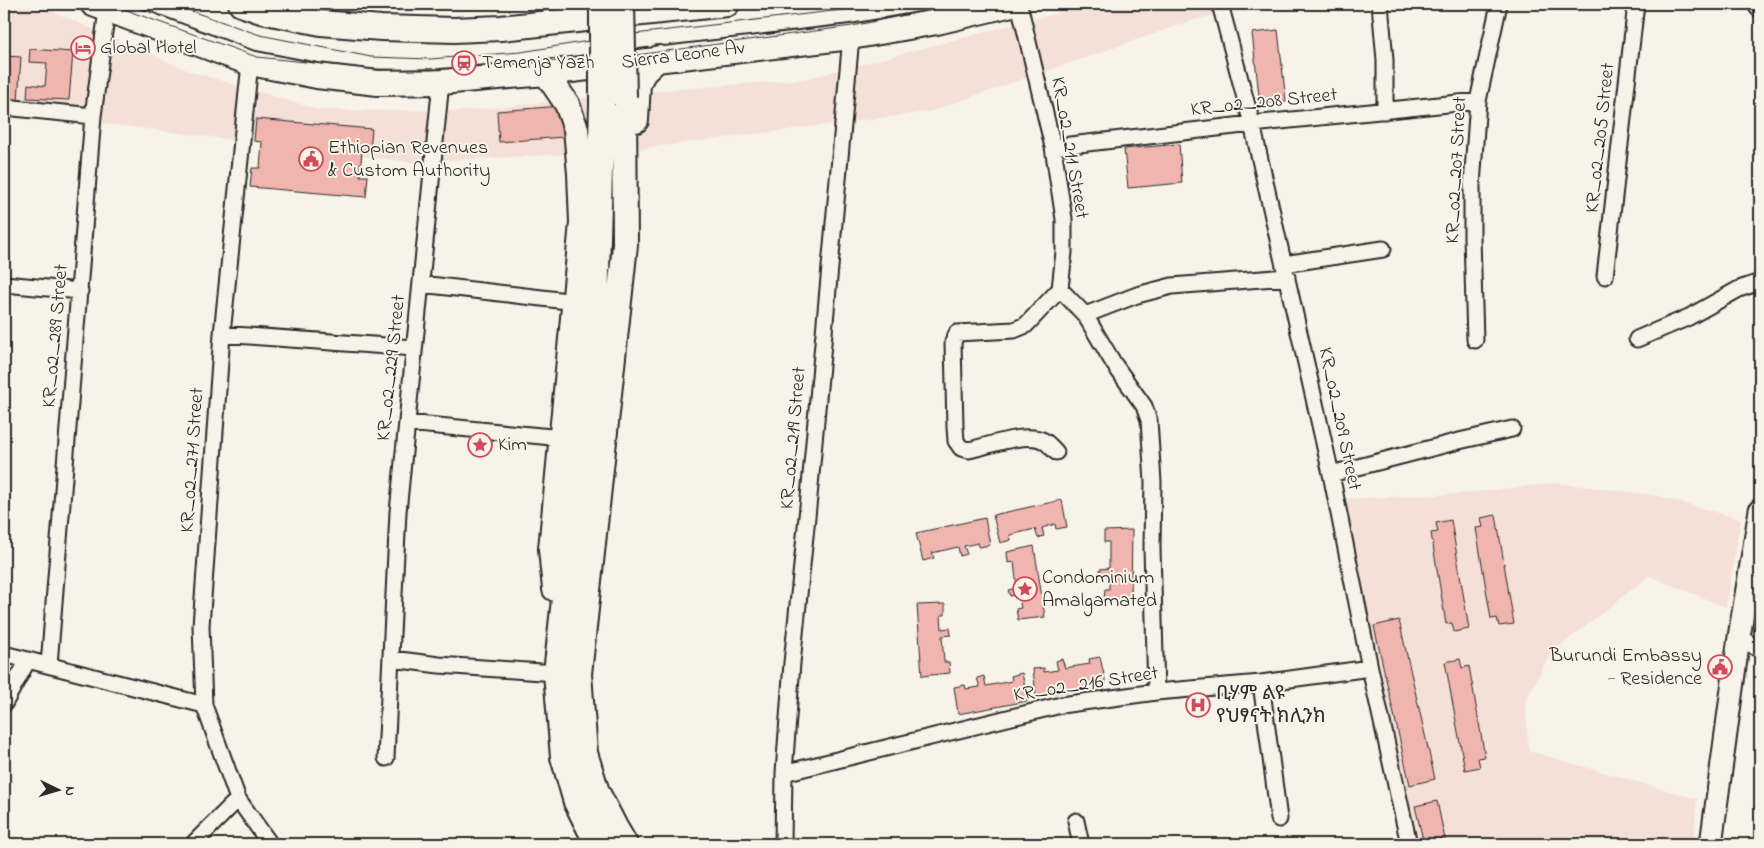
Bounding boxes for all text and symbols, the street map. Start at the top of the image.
place label: Global Hotel [100,34,196,63]
street label: Sierra Leone Av [620,34,747,78]
hotel icon: Global Hotel [70,35,96,61]
place label: Temenja Yazh [482,49,594,78]
station icon: Temenja Yazh [451,50,477,76]
street label: KR_02_205 Street [1579,61,1623,215]
street label: KR_02_211 Street [1042,75,1096,222]
street label: KR_02_208 Street [1189,81,1339,125]
street label: KR_02_207 Street [1439,95,1475,245]
place label: Ethiopian Revenues & Custom Authority [328,134,490,186]
public building icon: Ethiopian Revenues & Custom Authority [298,146,324,172]
street label: KR_02_289 Street [35,263,77,409]
street label: KR_02_229 Street [370,293,414,443]
street label: KR_02_209 Street [1310,345,1368,493]
street label: KR_02_219 Street [773,365,815,511]
street label: KR_02_271 Street [173,386,213,534]
place label: Kim [498,431,527,460]
place icon: Kim [467,432,493,458]
place label: Condominium Amalgamated [1042,564,1157,617]
place icon: Condominium Amalgamated [1012,576,1038,602]
place label: Burundi Embassy - Residence [1548,642,1702,694]
public building icon: Burundi Embassy - Residence [1707,654,1733,680]
street label: KR_02_216 Street [1012,659,1161,711]
place label: ቢሃም ልዩ የህፃናት ክሊንክ [1216,680,1326,732]
hospital icon: ቢሃም ልዩ የህፃናት ክሊንክ [1185,692,1211,718]
north arrow [32,766,82,816]
text: N [59,785,80,797]

